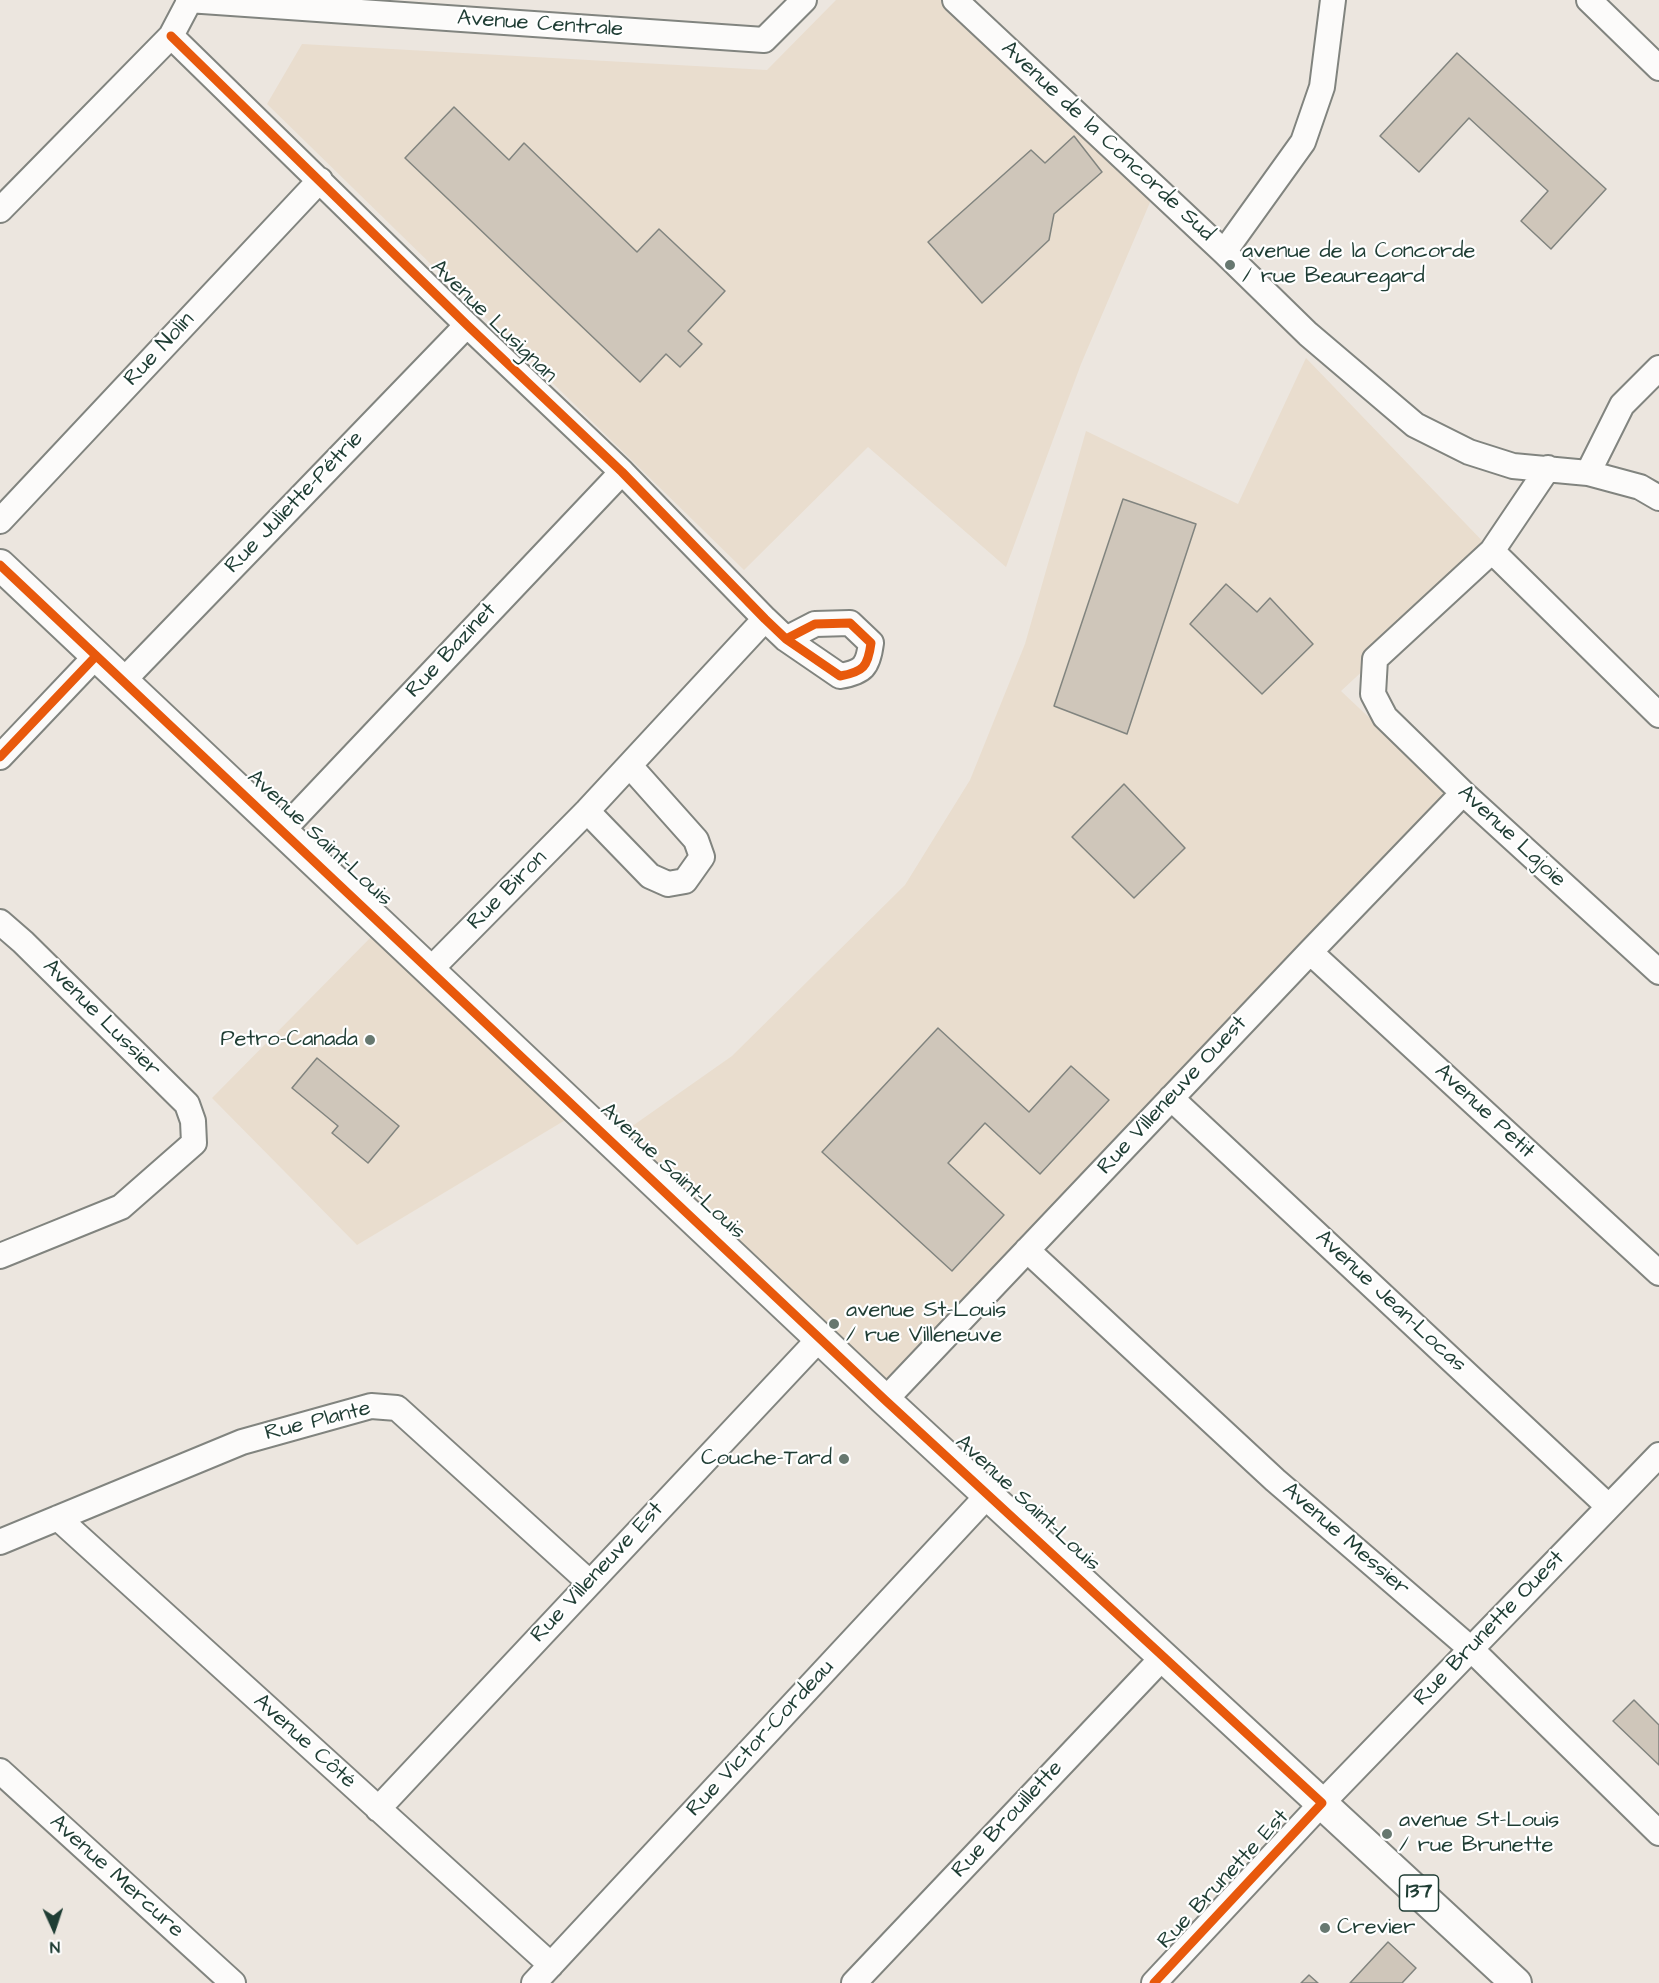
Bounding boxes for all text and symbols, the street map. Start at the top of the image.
street label: Avenue Centrale [456,6,624,44]
street label: Avenue de la Concorde Sud [995,36,1219,248]
place label: avenue de la Concorde / rue Beauregard [1242,239,1475,290]
street label: Avenue Lusignan [424,255,562,389]
marker: avenue de la Concorde / rue Beauregard [1223,258,1237,272]
street label: Rue Nolin [119,308,201,392]
street label: Rue Juliette-Pétrie [220,426,370,580]
street label: Rue Bazinet [401,598,503,704]
street label: Avenue Saint-Louis [241,765,397,913]
street label: Avenue Lajoie [1451,780,1571,894]
street label: Rue Biron [463,846,553,936]
street label: Avenue Lussier [36,954,166,1084]
street label: Rue Villeneuve Ouest [1093,1011,1253,1181]
place label: Petro-Canada [220,1027,358,1053]
marker: Petro-Canada [363,1033,377,1047]
street label: Avenue Petit [1428,1059,1540,1165]
street label: Avenue Saint-Louis [594,1098,750,1246]
street label: Avenue Jean-Locas [1309,1225,1471,1379]
place label: avenue St-Louis / rue Villeneuve [846,1298,1006,1350]
marker: avenue St-Louis / rue Villeneuve [827,1317,841,1331]
street label: Rue Plante [262,1396,374,1448]
street label: Avenue Saint-Louis [949,1430,1105,1578]
place label: Couche-Tard [701,1446,832,1472]
marker: Couche-Tard [837,1452,851,1466]
street label: Avenue Messier [1276,1478,1414,1602]
street label: Rue Villeneuve Est [526,1497,670,1649]
street label: Rue Brunette Ouest [1409,1546,1571,1712]
street label: Rue Victor-Cordeau [682,1655,840,1823]
street label: Avenue Côté [247,1689,361,1795]
street label: Rue Brouillette [947,1756,1069,1884]
street label: Rue Brunette Est [1153,1805,1295,1955]
place label: avenue St-Louis / rue Brunette [1399,1808,1559,1860]
street label: Avenue Mercure [43,1810,189,1944]
marker: avenue St-Louis / rue Brunette [1380,1827,1394,1841]
road number: 137 [1400,1875,1438,1911]
north arrow [24,1899,84,1959]
place label: Crevier [1337,1915,1415,1941]
marker: Crevier [1318,1921,1332,1935]
text: N [49,1936,61,1958]

